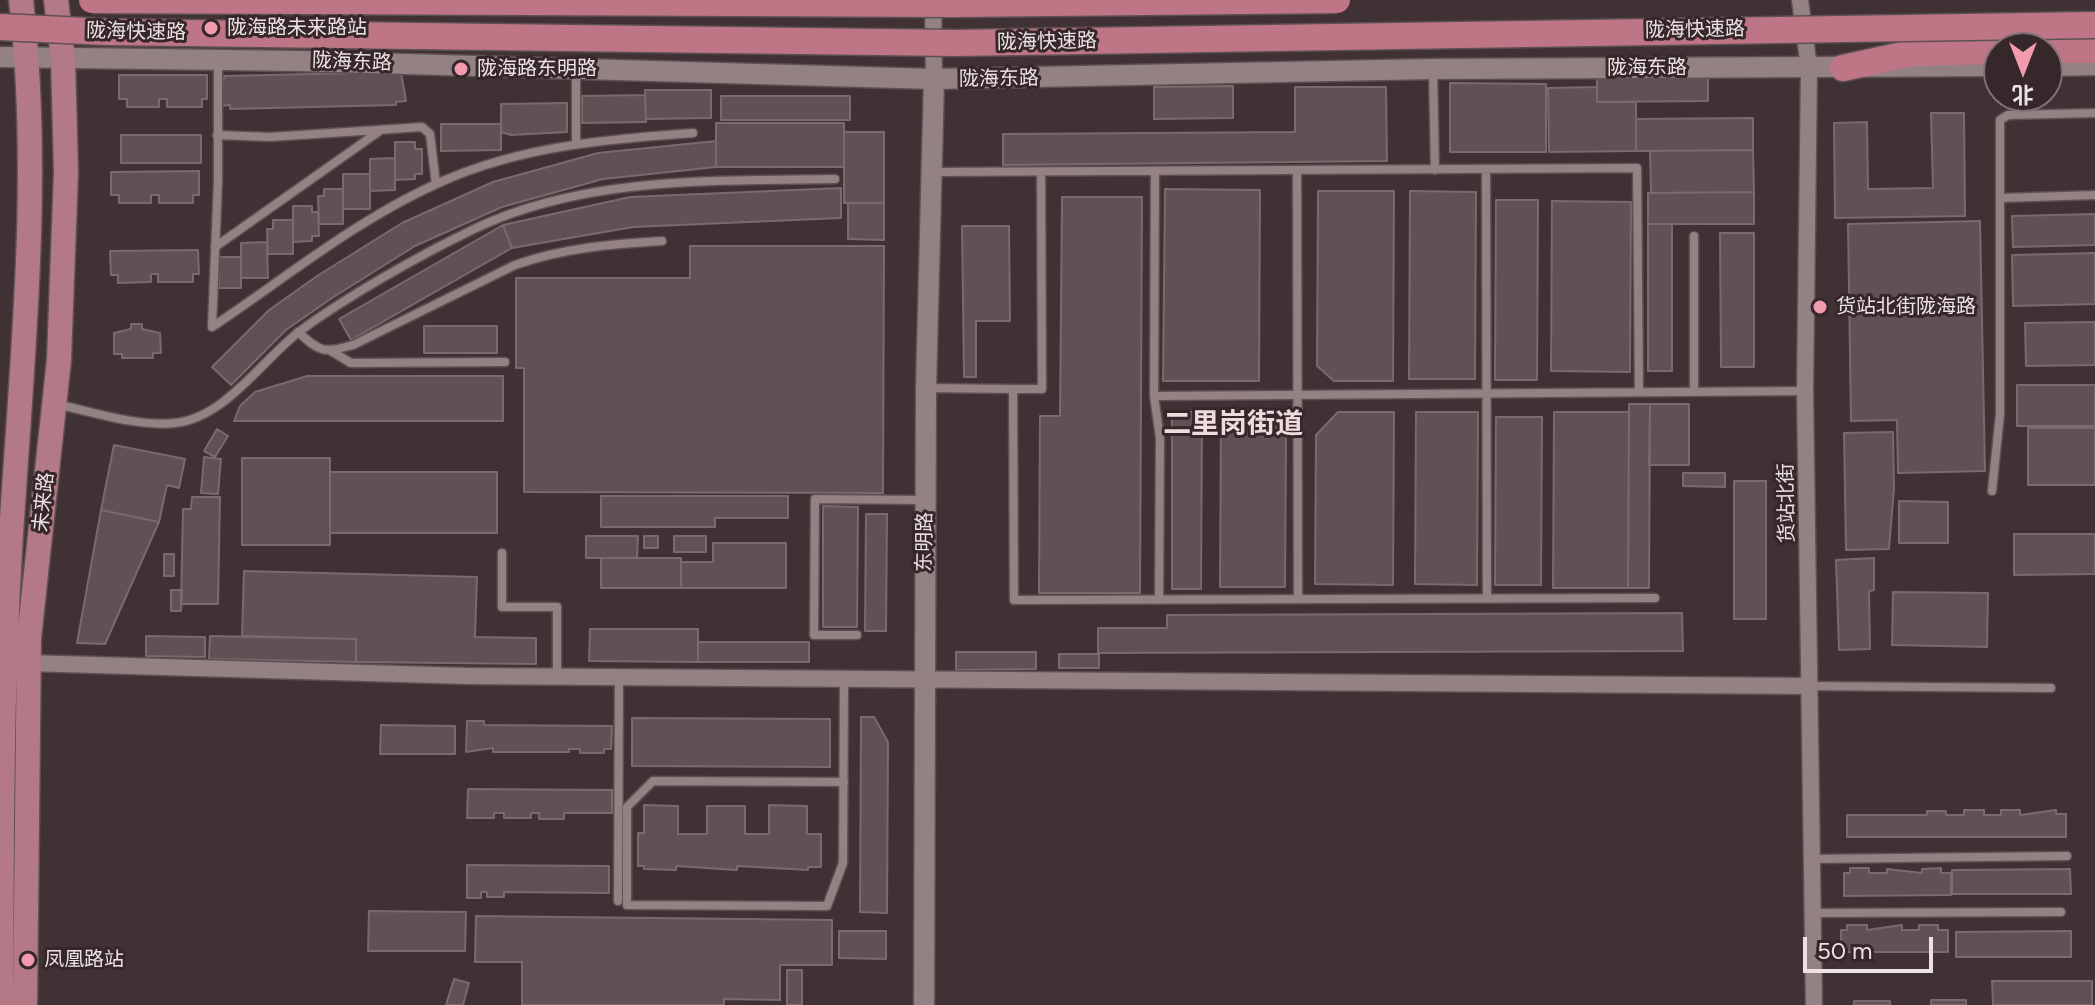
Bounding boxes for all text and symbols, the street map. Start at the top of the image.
place label: 陇海路未来路站 [227,16,367,40]
street label: 陇海快速路 [1645,17,1745,43]
street label: 陇海快速路 [86,19,186,45]
marker: 陇海路未来路站 [202,19,220,37]
street label: 陇海快速路 [997,29,1097,55]
north arrow [1983,32,2063,112]
street label: 陇海东路 [312,49,392,75]
street label: 陇海东路 [1607,56,1687,80]
place label: 陇海路东明路 [477,57,597,81]
marker: 陇海路东明路 [452,60,470,78]
street label: 陇海东路 [959,66,1039,92]
text: 北 [2012,81,2034,108]
place label: 货站北街陇海路 [1836,295,1976,319]
marker: 货站北街陇海路 [1811,298,1829,316]
district label: 二里岗街道 [1163,408,1303,442]
street label: 货站北街 [1774,463,1800,543]
street label: 未来路 [29,471,59,533]
street label: 东明路 [912,512,938,572]
scale bar [1807,921,1937,971]
text: 50 m [1817,936,1873,965]
place label: 凤凰路站 [44,948,124,972]
marker: 凤凰路站 [19,951,37,969]

